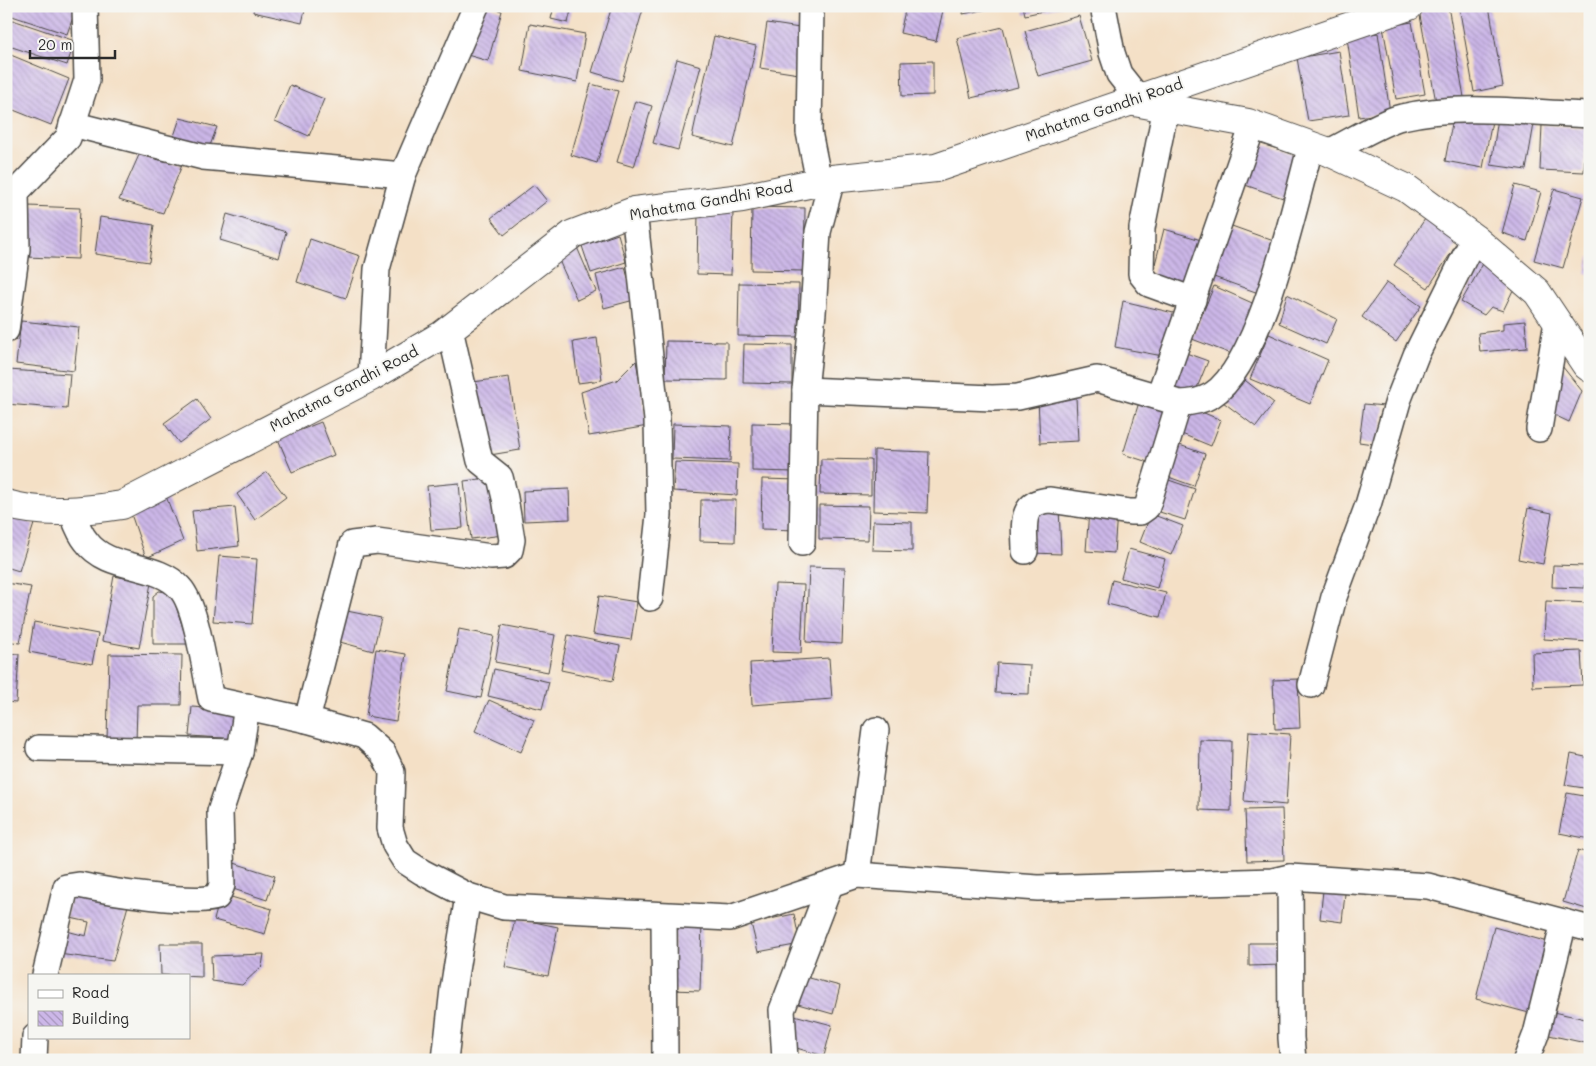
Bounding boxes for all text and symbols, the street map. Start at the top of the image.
scale bar [30,28,115,60]
text: 20 m [38,34,72,54]
street label: Mahatma Gandhi Road [1022,73,1185,145]
street label: Mahatma Gandhi Road [628,176,794,224]
street label: Mahatma Gandhi Road [266,340,421,436]
legend [28,974,190,1038]
text: Road [72,982,109,1002]
text: Building [72,1008,129,1028]

